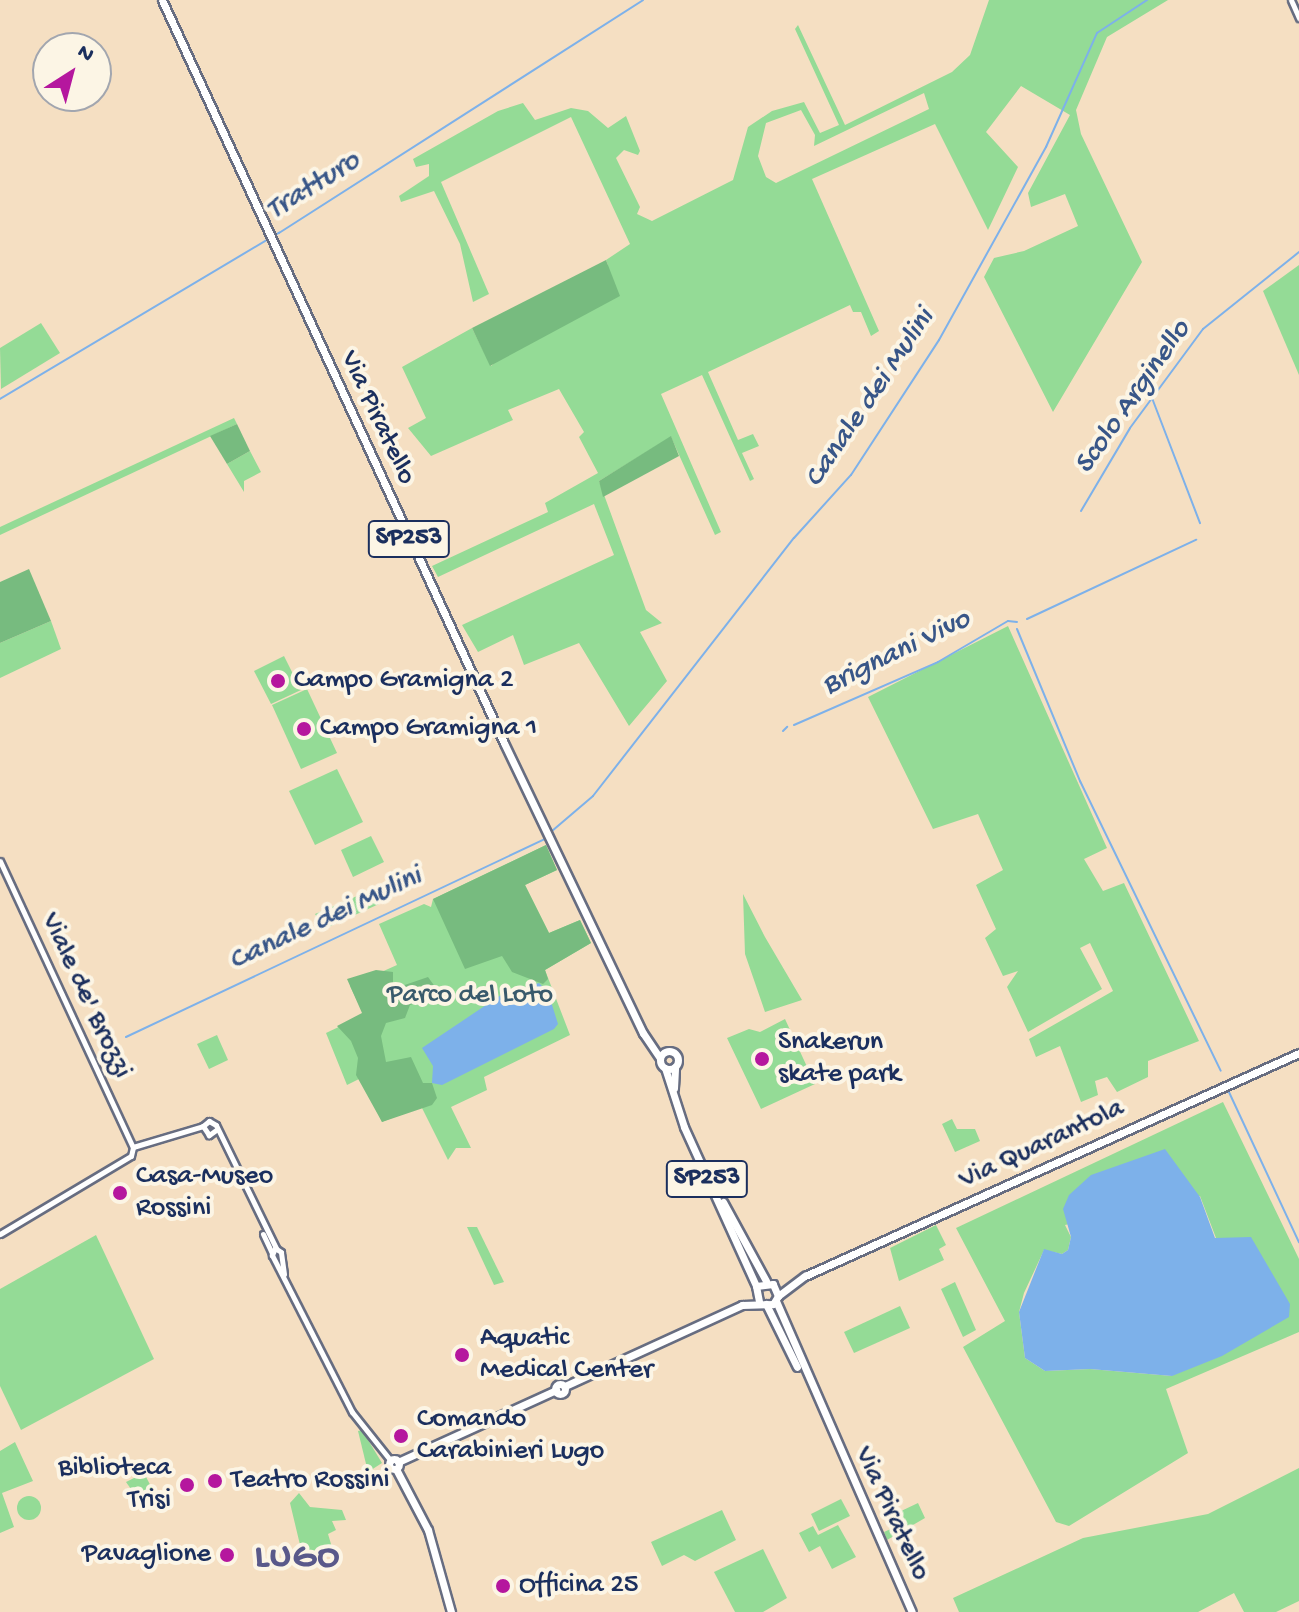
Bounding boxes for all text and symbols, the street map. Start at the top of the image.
north arrow [32,32,112,112]
text: N [71,39,98,69]
water label: Tratturo [261,144,367,230]
water label: Canale dei Mulini [798,303,944,495]
water label: Scolo Arginello [1068,314,1200,482]
street label: Via Piratello [331,346,423,490]
road number: SP253 [367,517,451,561]
water label: Brignani Vivo [817,603,977,705]
place label: Campo Gramigna 2 [294,664,514,698]
marker: Campo Gramigna 2 [269,672,287,690]
place label: Campo Gramigna 1 [320,712,537,746]
marker: Campo Gramigna 1 [295,720,313,738]
water label: Canale dei Mulini [224,860,428,980]
street label: Viale de' Brozzi [32,908,138,1084]
park label: Parco del Loto [387,979,553,1013]
place label: Snakerun skate park [778,1026,901,1092]
marker: Snakerun skate park [753,1050,771,1068]
street label: Via Quarantola [954,1092,1130,1198]
road number: SP253 [665,1157,749,1201]
place label: Casa-Museo Rossini [136,1160,273,1226]
marker: Casa-Museo Rossini [111,1184,129,1202]
place label: Aquatic Medical Center [480,1322,653,1388]
marker: Aquatic Medical Center [451,1344,473,1366]
place label: Comando Carabinieri Lugo [417,1403,604,1469]
marker: Comando Carabinieri Lugo [392,1427,410,1445]
street label: Via Piratello [845,1442,937,1586]
place label: Biblioteca Trisi [58,1452,171,1518]
place label: Teatro Rossini [231,1464,390,1498]
marker: Teatro Rossini [206,1472,224,1490]
marker: Biblioteca Trisi [178,1476,196,1494]
district label: LUGO [255,1537,341,1581]
place label: Pavaglione [82,1538,211,1572]
marker: Pavaglione [218,1546,236,1564]
place label: Officina 25 [519,1569,639,1603]
marker: Officina 25 [494,1577,512,1595]

